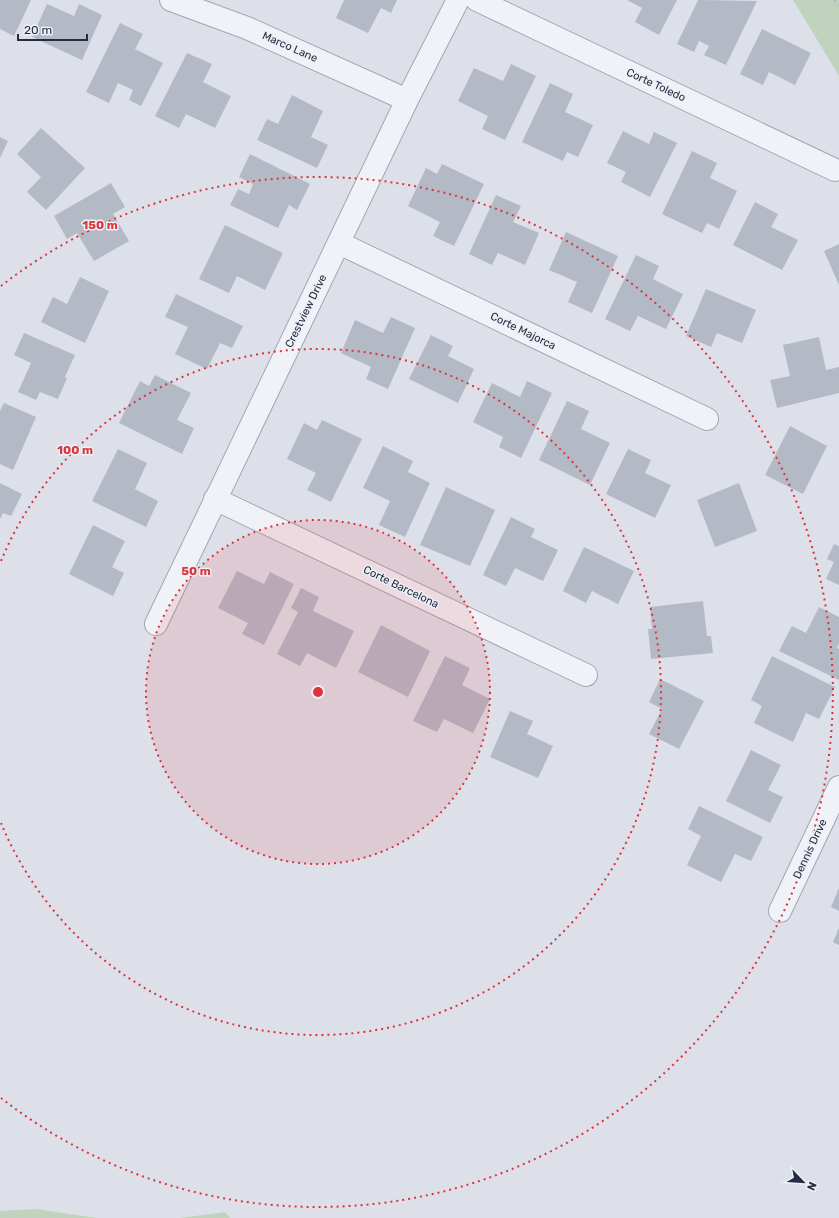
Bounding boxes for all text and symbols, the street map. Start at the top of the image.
scale bar [18,16,87,42]
text: 20 m [24,23,52,37]
street label: Marco Lane [260,29,320,65]
street label: Corte Toledo [624,66,688,104]
text: 150 m [82,218,118,232]
street label: Crestview Drive [283,272,329,350]
street label: Corte Majorca [488,310,558,352]
text: 100 m [57,443,93,457]
street label: Corte Barcelona [361,563,441,611]
text: 50 m [181,564,211,578]
centre of rings [311,685,325,699]
street label: Dennis Drive [790,817,830,881]
north arrow [783,1162,823,1202]
text: N [804,1180,819,1192]

